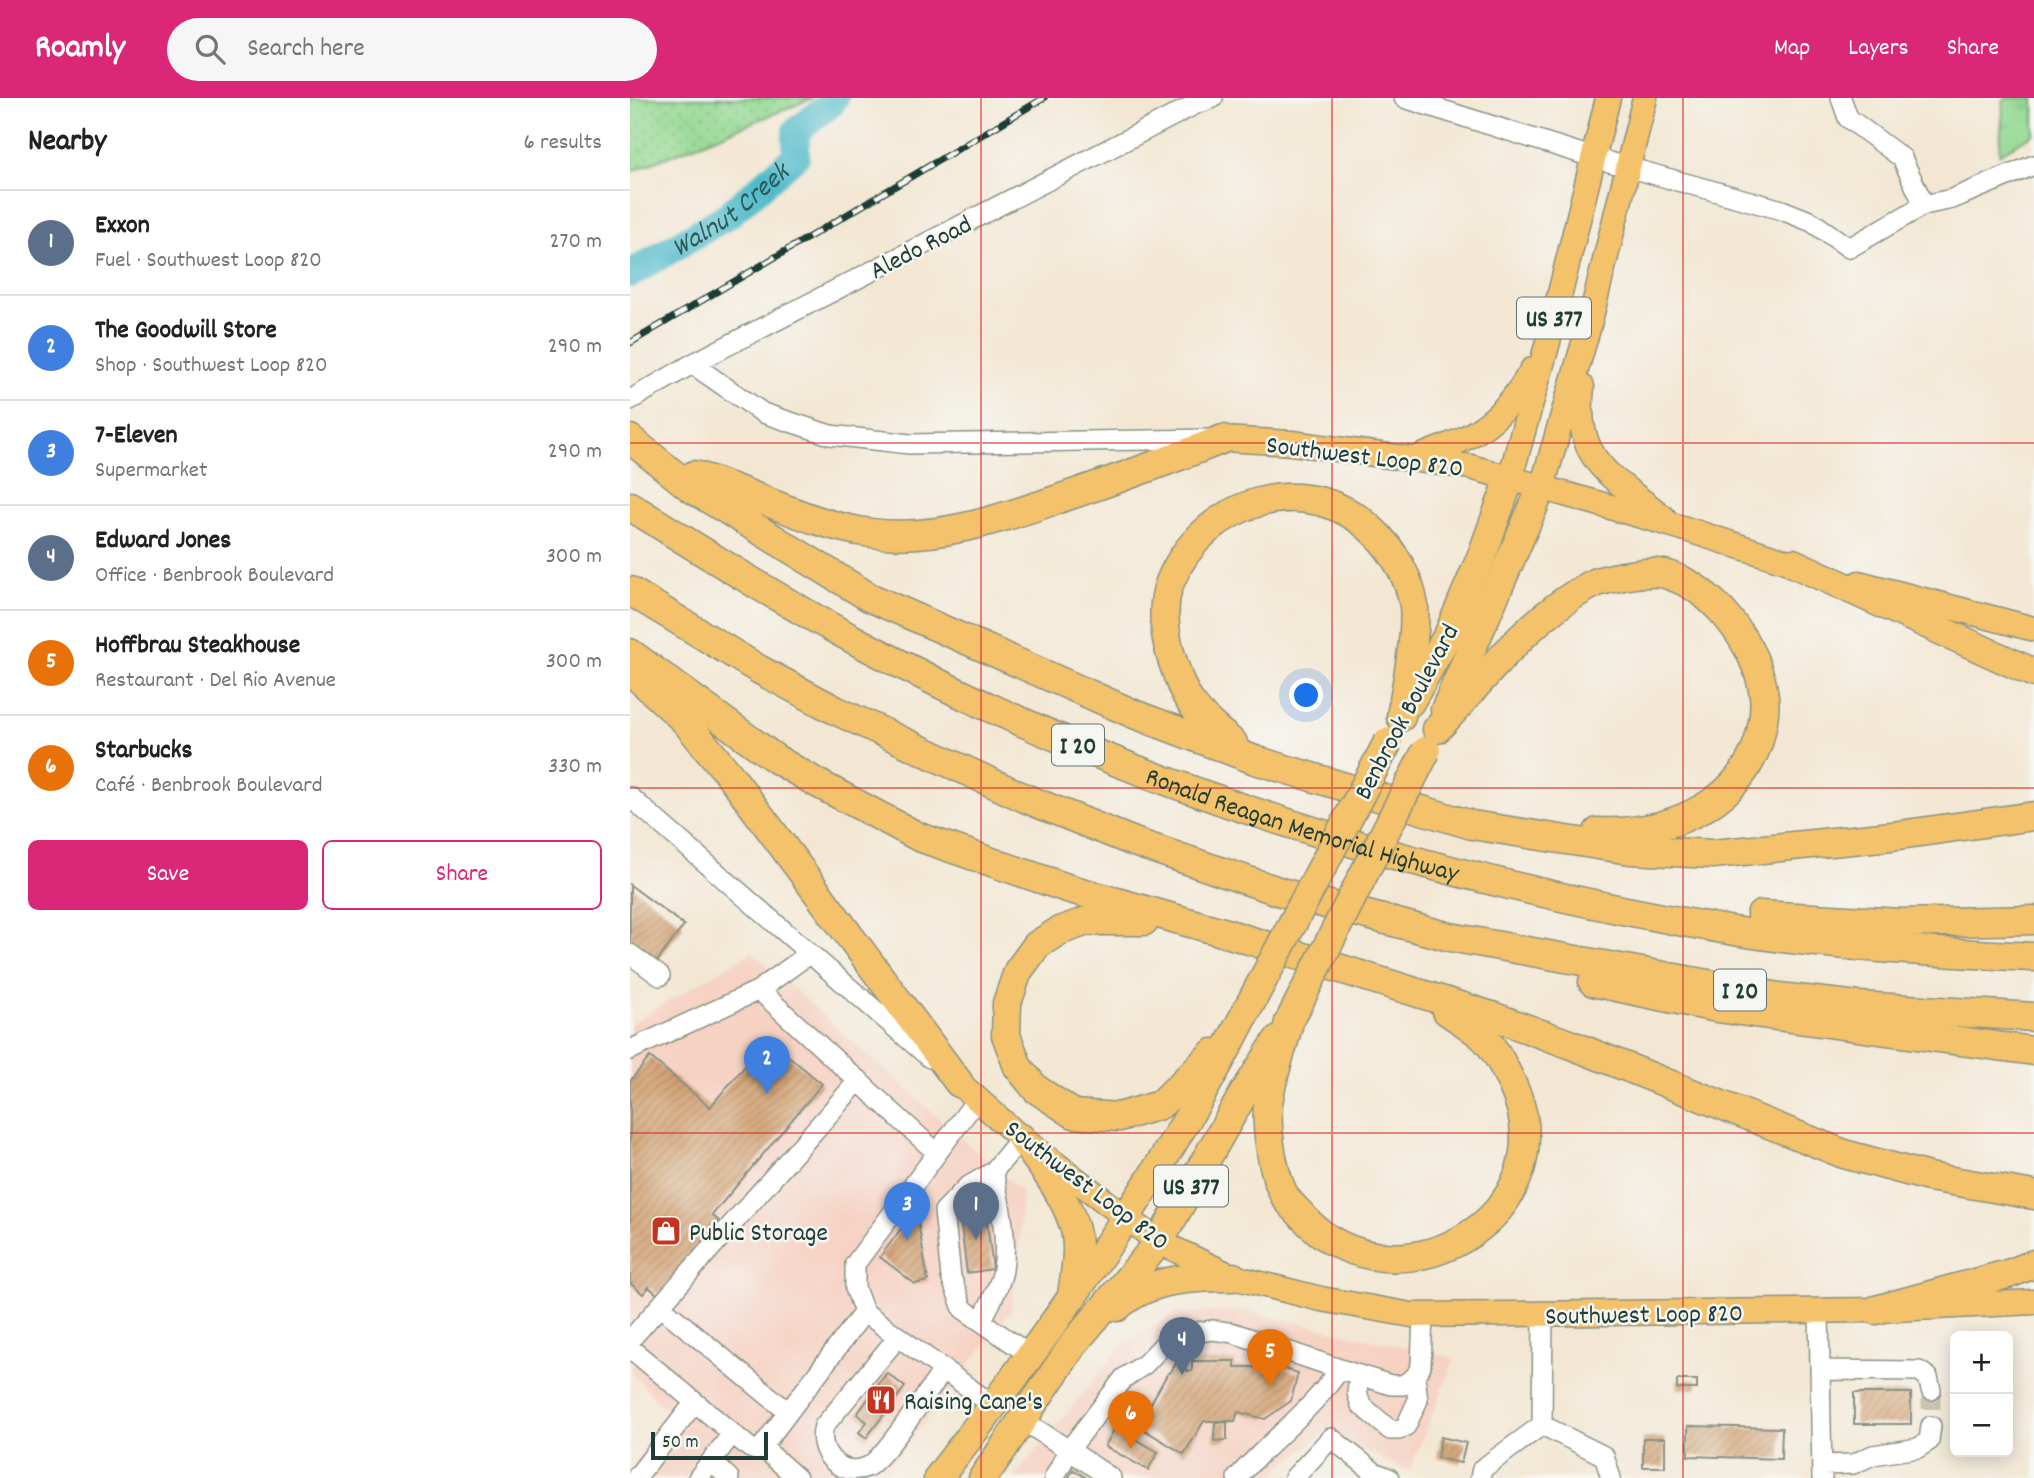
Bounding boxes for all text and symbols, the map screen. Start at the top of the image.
search box [167,18,657,81]
text: Roamly [35,26,125,73]
icon: search [191,30,229,68]
text: Search here [247,31,365,68]
text: Map [1774,32,1810,66]
text: Layers [1848,32,1909,66]
text: Share [1947,32,1999,66]
text: Nearby [28,122,106,165]
text: 6 results [524,127,602,160]
water label: Walnut Creek [665,154,802,270]
text: Exxon [95,208,150,245]
street label: Aledo Road [864,208,979,291]
text: 1 [48,226,54,259]
text: 270 m [550,226,602,259]
text: Fuel · Southwest Loop 820 [95,245,322,278]
road number: US 377 [1517,298,1591,338]
text: The Goodwill Store [95,313,277,350]
text: 2 [46,331,56,364]
text: 290 m [548,331,602,364]
text: Shop · Southwest Loop 820 [95,350,328,383]
text: 7-Eleven [95,418,178,455]
street label: Southwest Loop 820 [1264,428,1465,489]
text: 3 [46,436,56,469]
text: 290 m [548,436,602,469]
text: Supermarket [95,455,207,488]
text: Edward Jones [95,523,231,560]
text: 4 [46,541,56,574]
text: 300 m [546,541,602,574]
text: Office · Benbrook Boulevard [95,560,334,593]
street label: Benbrook Boulevard [1346,618,1470,807]
text: Hoffbrau Steakhouse [95,628,300,665]
text: 5 [46,646,56,679]
text: 300 m [546,646,602,679]
text: Restaurant · Del Rio Avenue [95,665,336,698]
your location [1289,678,1323,712]
road number: I 20 [1052,724,1104,766]
text: Starbucks [95,733,192,770]
text: 6 [45,751,57,784]
text: 330 m [548,751,602,784]
street label: Ronald Reagan Memorial Highway [1140,760,1463,894]
text: Café · Benbrook Boulevard [95,770,323,803]
button: Save [28,840,308,910]
button: Share [322,840,602,910]
road number: I 20 [1714,970,1766,1010]
pin: 2 [744,1036,790,1094]
street label: Southwest Loop 820 [996,1112,1176,1261]
road number: US 377 [1154,1166,1228,1206]
pin: 3 [884,1182,930,1240]
pin: 1 [953,1182,999,1240]
shop icon: Public Storage [649,1214,683,1248]
place label: Public Storage [689,1216,828,1253]
street label: Southwest Loop 820 [1545,1296,1743,1337]
pin: 4 [1159,1317,1205,1375]
pin: 5 [1247,1329,1293,1387]
map controls [1950,1331,2013,1457]
button: + [1950,1331,2013,1394]
restaurant icon: Raising Cane's [864,1383,898,1417]
place label: Raising Cane's [904,1385,1043,1422]
pin: 6 [1108,1391,1154,1449]
button: − [1950,1394,2013,1457]
scale bar [651,1429,768,1461]
text: 50 m [662,1430,699,1457]

